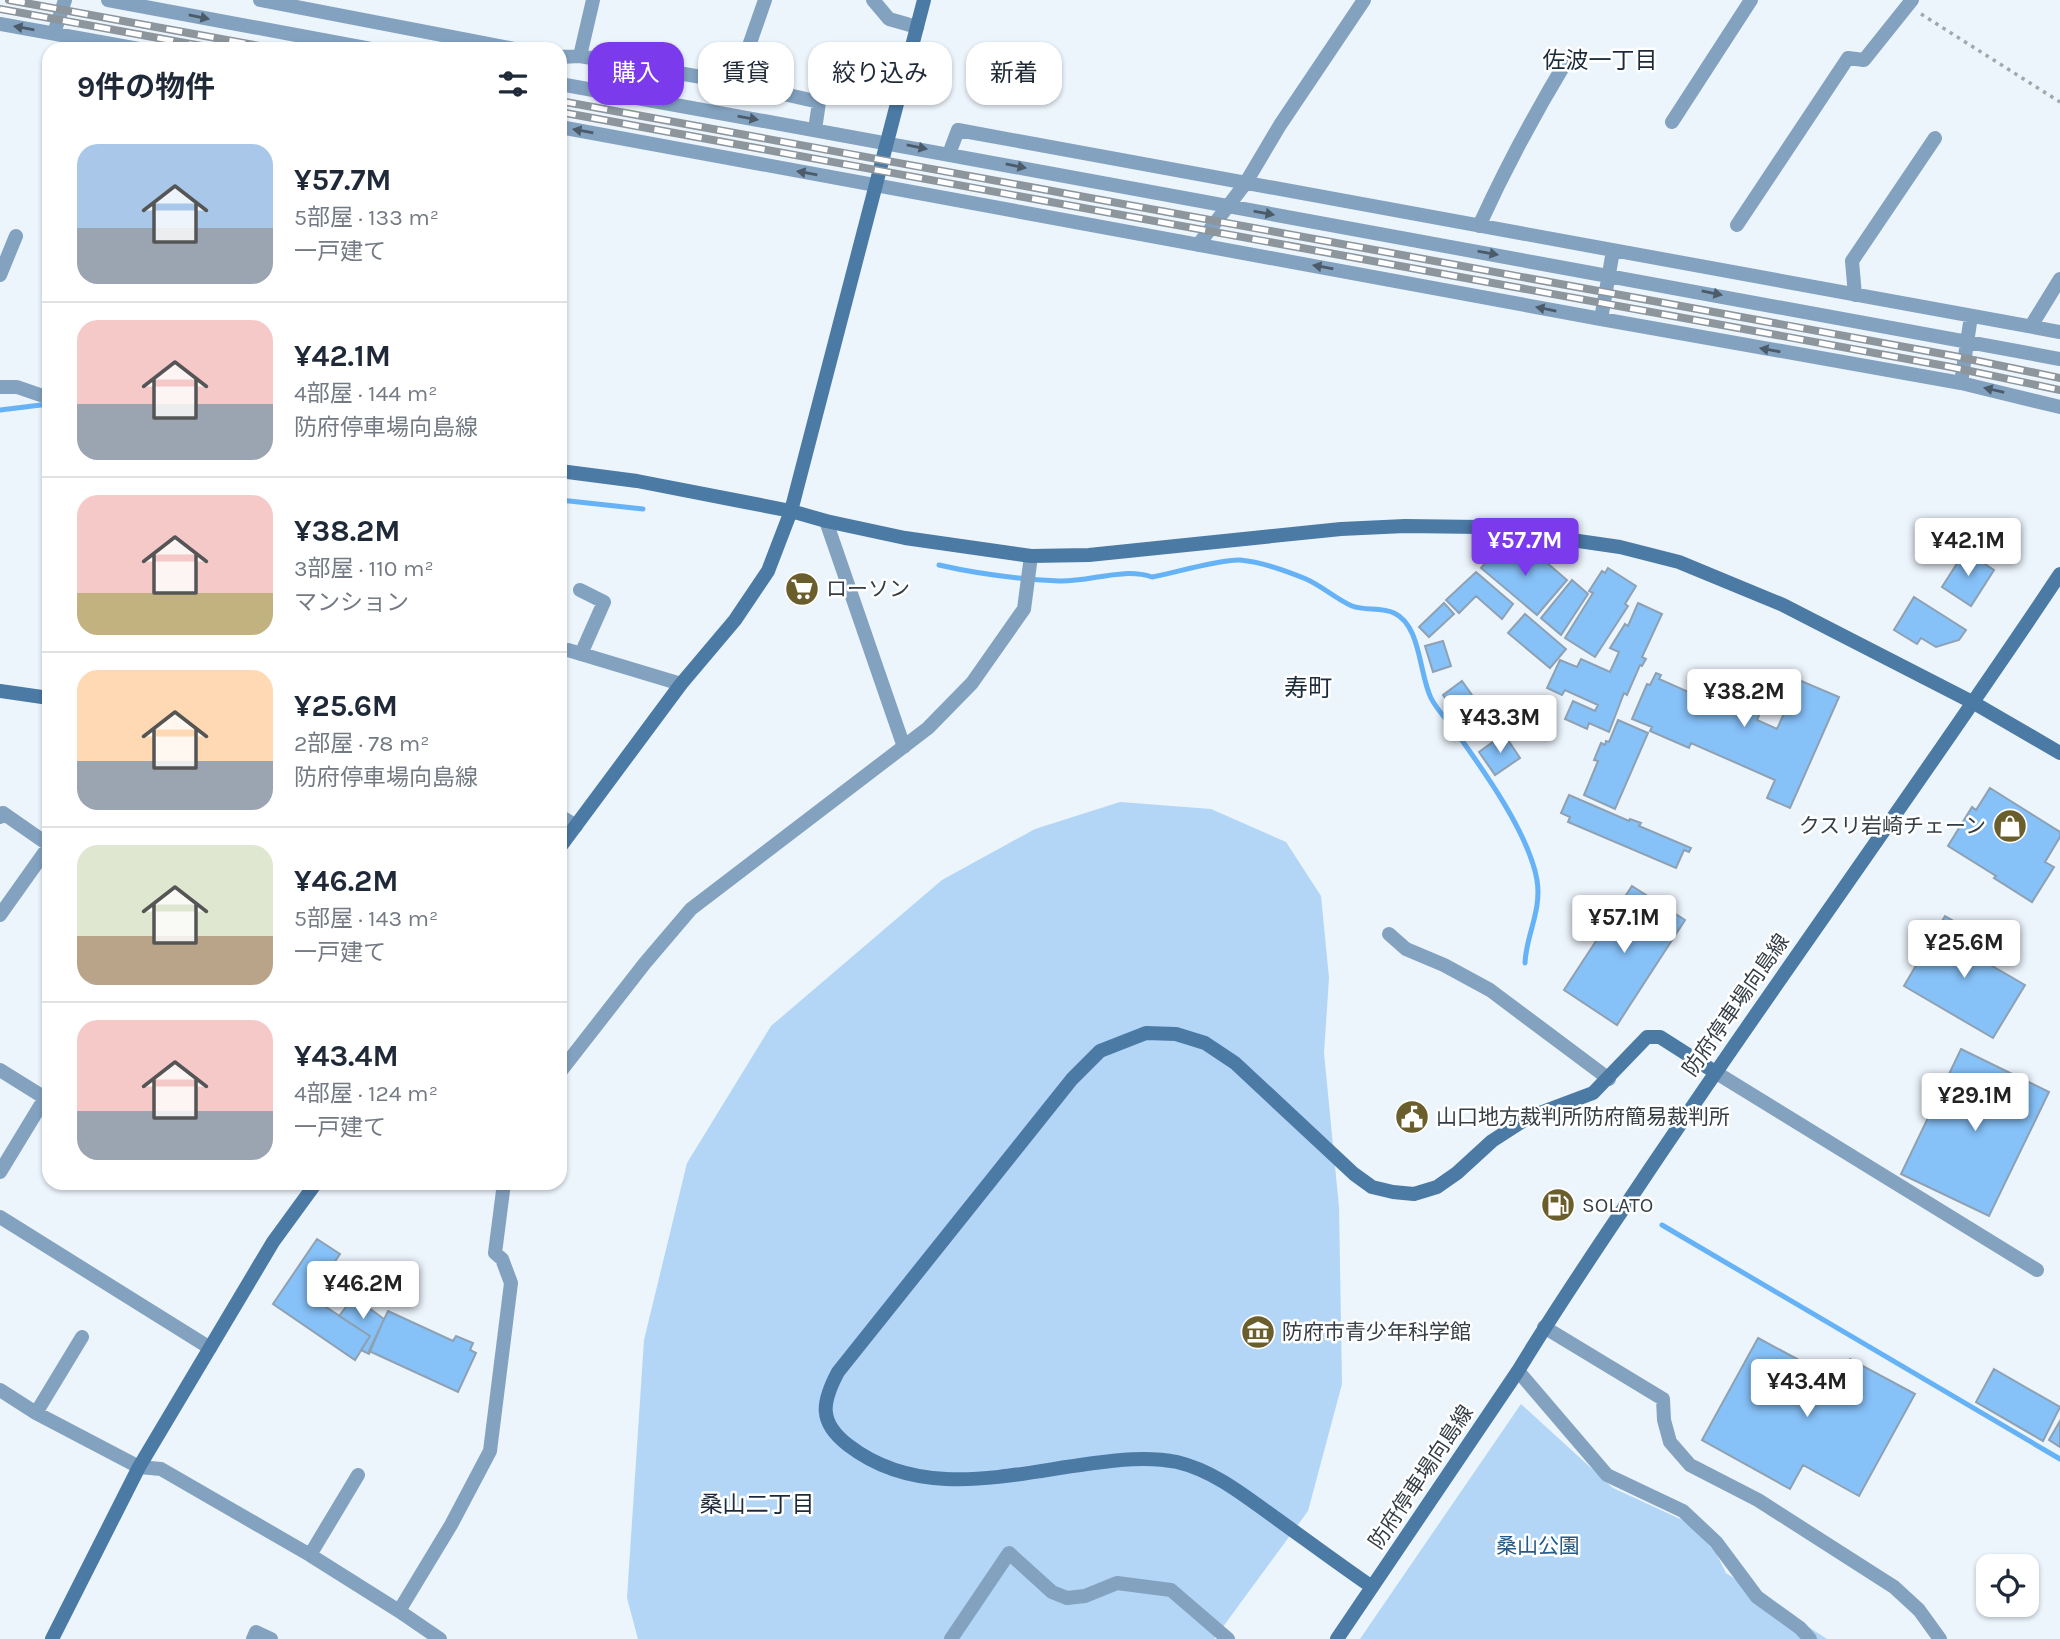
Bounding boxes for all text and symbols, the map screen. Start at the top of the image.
one-way arrow [188,12,210,23]
one-way arrow [13,22,35,33]
chip: 購入 [588,42,684,105]
chip: 賃貸 [698,42,794,105]
chip: 絞り込み [808,42,952,105]
chip: 新着 [966,42,1062,105]
district label: 佐波一丁目 [1543,47,1658,74]
icon: filters [494,65,532,103]
text: 9件の物件 [77,69,215,105]
one-way arrow [737,112,759,123]
one-way arrow [572,125,594,136]
one-way arrow [906,142,928,153]
one-way arrow [1005,161,1027,172]
text: ¥57.7M [294,162,392,198]
one-way arrow [796,167,818,178]
icon: home [133,172,217,256]
text: 5部屋 · 133 m² [294,204,439,231]
one-way arrow [1253,208,1275,219]
text: 一戸建て [294,238,386,265]
one-way arrow [1477,248,1499,259]
one-way arrow [1311,261,1333,272]
one-way arrow [1701,288,1723,299]
one-way arrow [1535,303,1557,314]
text: ¥42.1M [294,338,391,374]
one-way arrow [1759,344,1781,355]
icon: home [133,348,217,432]
text: 4部屋 · 144 m² [294,380,437,407]
one-way arrow [1983,385,2005,396]
text: 防府停車場向島線 [294,414,478,441]
text: ¥38.2M [294,513,401,549]
pin: ¥57.7M [1468,518,1582,578]
pin: ¥42.1M [1911,518,2025,578]
icon: home [133,523,217,607]
text: ¥57.7M [1488,527,1562,554]
text: ¥42.1M [1931,527,2005,554]
text: 3部屋 · 110 m² [294,555,434,582]
supermarket icon: ローソン [783,570,821,608]
place label: ローソン [826,577,910,601]
text: マンション [294,589,409,616]
pin: ¥38.2M [1687,670,1801,729]
district label: 寿町 [1284,674,1332,702]
text: ¥38.2M [1703,678,1785,705]
text: ¥25.6M [294,688,398,724]
pin: ¥43.3M [1443,696,1557,755]
icon: home [133,698,217,782]
text: ¥43.3M [1460,704,1540,731]
text: 2部屋 · 78 m² [294,730,430,757]
text: 防府停車場向島線 [294,764,478,791]
shop icon: クスリ岩崎チェーン [1991,807,2029,845]
place label: クスリ岩崎チェーン [1799,814,1986,838]
text: ¥46.2M [294,863,399,899]
icon: home [133,873,217,957]
pin: ¥57.1M [1567,895,1681,955]
text: ¥57.1M [1588,904,1660,931]
text: 5部屋 · 143 m² [294,905,438,932]
pin: ¥25.6M [1907,920,2021,980]
street label: 防府停車場向島線 [1678,929,1794,1081]
text: ¥25.6M [1924,929,2004,956]
text: 一戸建て [294,939,386,966]
text: ¥43.4M [294,1038,399,1074]
icon: home [133,1048,217,1132]
pin: ¥29.1M [1918,1074,2032,1133]
text: 4部屋 · 124 m² [294,1080,438,1107]
text: ¥29.1M [1938,1082,2012,1109]
public building icon: 山口地方裁判所防府簡易裁判所 [1393,1098,1431,1136]
place label: 山口地方裁判所防府簡易裁判所 [1436,1105,1730,1129]
text: 一戸建て [294,1114,386,1141]
fuel station icon: SOLATO [1539,1186,1577,1224]
place label: SOLATO [1582,1193,1653,1217]
pin: ¥46.2M [306,1262,420,1321]
text: ¥46.2M [323,1270,403,1297]
museum icon: 防府市青少年科学館 [1239,1313,1277,1351]
place label: 防府市青少年科学館 [1282,1320,1471,1344]
pin: ¥43.4M [1750,1360,1864,1419]
text: ¥43.4M [1767,1368,1847,1395]
street label: 防府停車場向島線 [1364,1401,1478,1553]
district label: 桑山二丁目 [700,1491,815,1518]
park label: 桑山公園 [1496,1534,1580,1558]
map controls [1976,1554,2039,1617]
button: locate [1976,1554,2039,1617]

